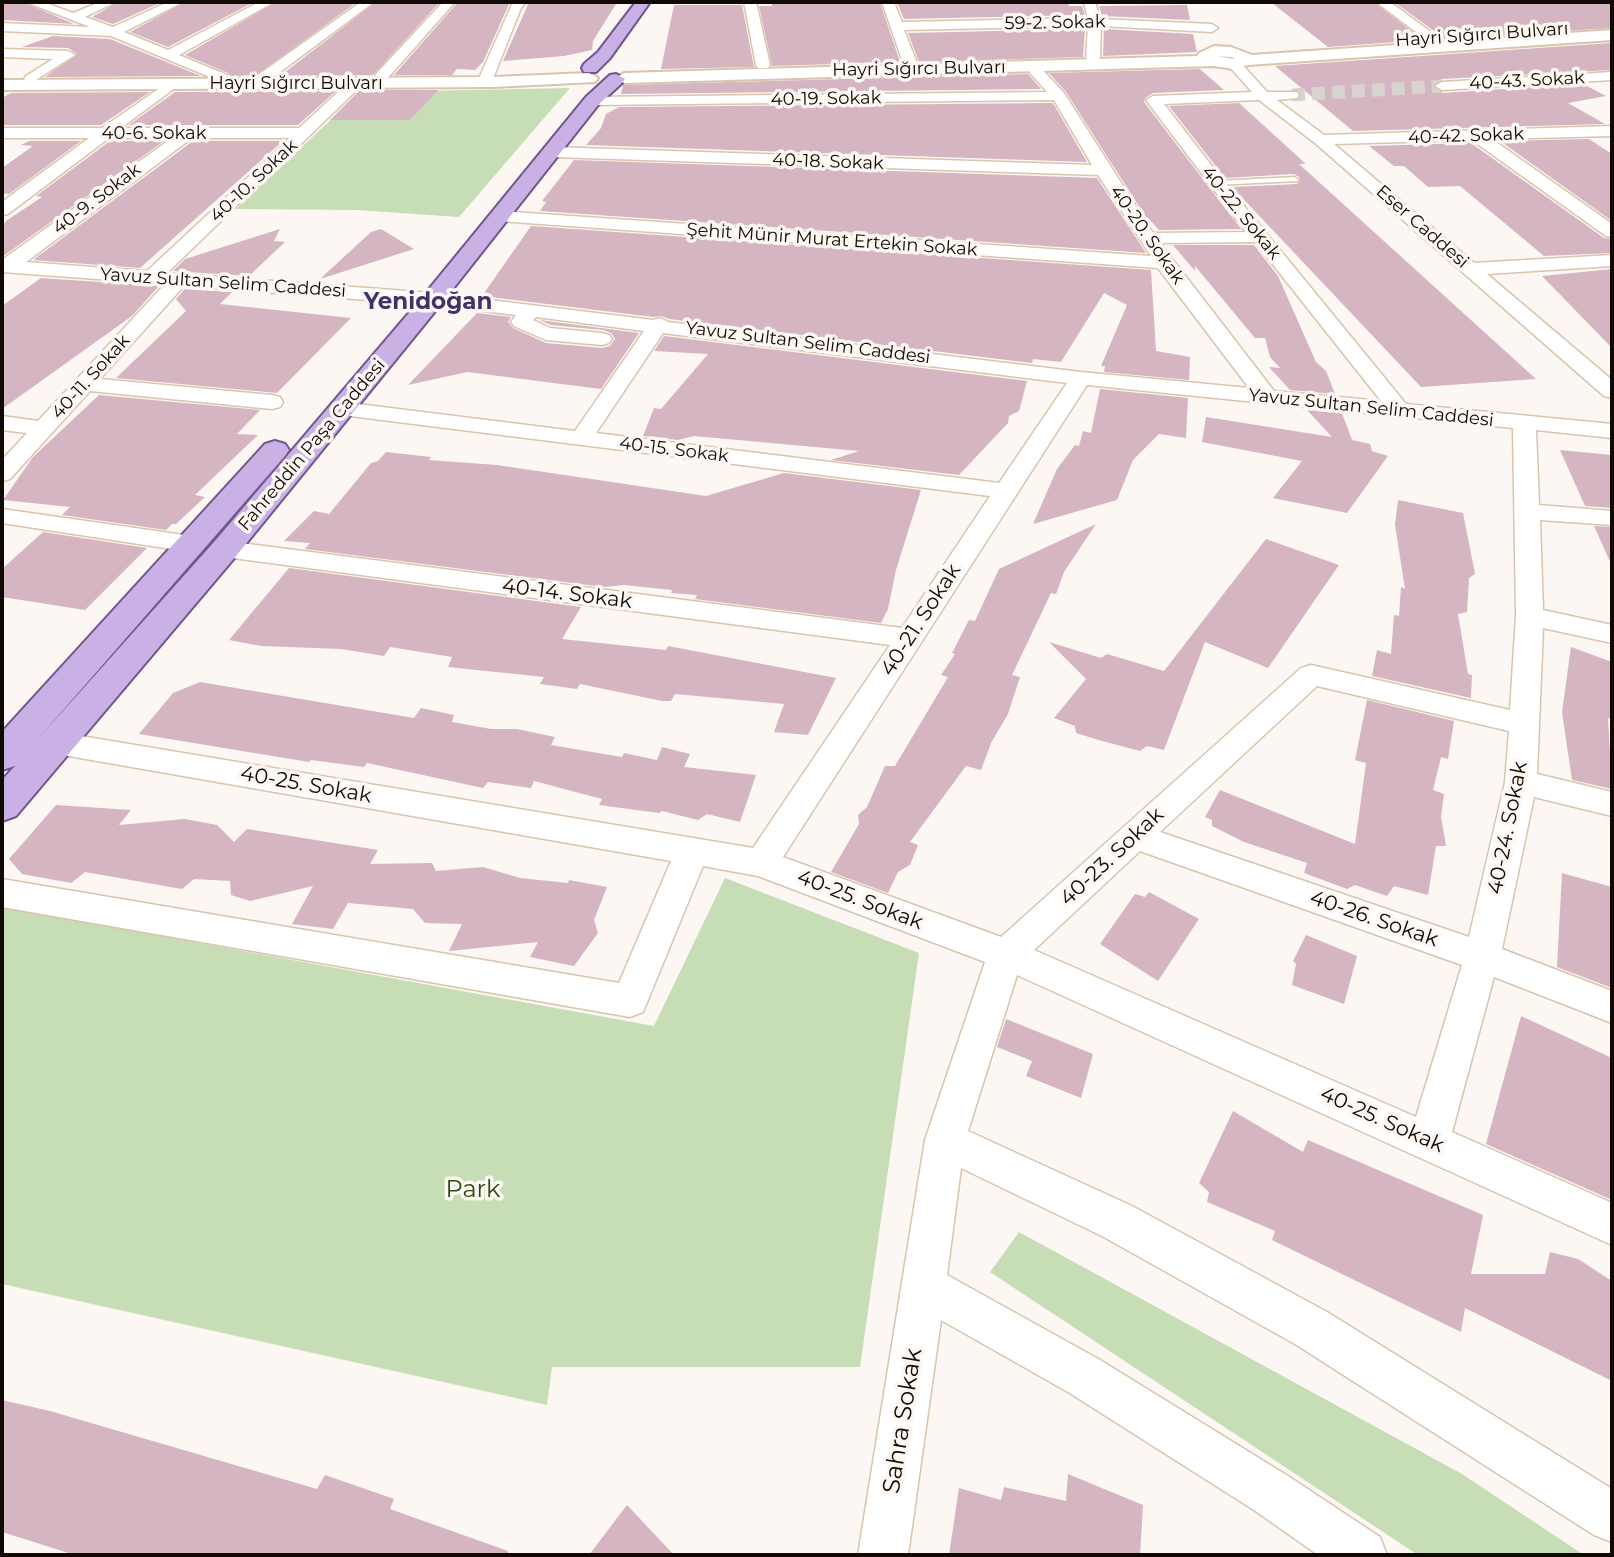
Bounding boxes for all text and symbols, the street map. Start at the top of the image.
street label: 59-2. Sokak [1004,11,1106,35]
street label: Hayri Sığırcı Bulvarı [1395,18,1569,52]
street label: Hayri Sığırcı Bulvarı [832,57,1006,81]
street label: 40-43. Sokak [1469,67,1585,95]
street label: Hayri Sığırcı Bulvarı [209,73,383,95]
street label: 40-19. Sokak [771,87,881,111]
street label: 40-6. Sokak [102,123,206,145]
street label: 40-42. Sokak [1408,123,1524,149]
street label: 40-10. Sokak [206,135,302,227]
street label: 40-18. Sokak [772,149,884,175]
street label: 40-9. Sokak [49,159,145,239]
street label: 40-22. Sokak [1197,162,1285,264]
street label: Eser Caddesi [1371,181,1473,273]
street label: 40-20. Sokak [1105,182,1189,288]
street label: Şehit Münir Murat Ertekin Sokak [686,219,978,261]
street label: Yavuz Sultan Selim Caddesi [99,264,347,302]
district label: Yenidoğan [364,288,492,316]
street label: Yavuz Sultan Selim Caddesi [684,317,932,369]
street label: 40-11. Sokak [47,330,135,424]
street label: Fahreddin Paşa Caddesi [234,355,390,535]
street label: Yavuz Sultan Selim Caddesi [1247,384,1495,432]
street label: 40-15. Sokak [618,433,730,467]
street label: 40-21. Sokak [875,559,967,681]
street label: 40-14. Sokak [501,574,633,614]
street label: 40-24. Sokak [1483,759,1533,897]
street label: 40-25. Sokak [238,761,374,809]
street label: 40-23. Sokak [1055,802,1169,912]
street label: 40-25. Sokak [793,864,927,936]
street label: 40-26. Sokak [1307,885,1441,953]
street label: 40-25. Sokak [1316,1081,1448,1159]
park label: Park [446,1176,500,1204]
street label: Sahra Sokak [877,1346,929,1496]

